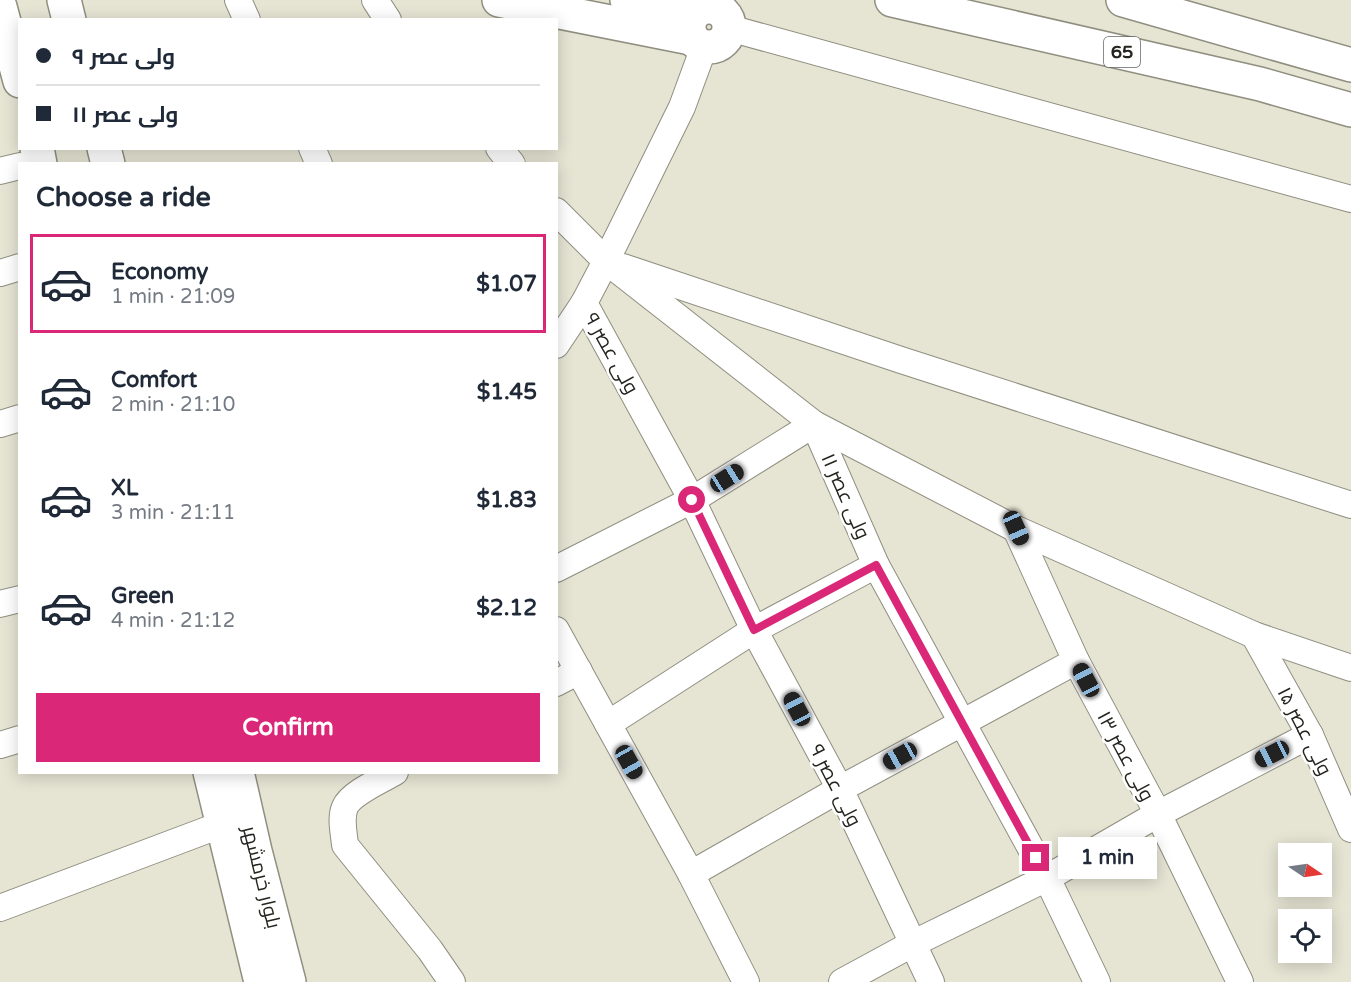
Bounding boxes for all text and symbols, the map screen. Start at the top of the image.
road number: 65 [1104,37,1140,67]
text: ولی عصر ۹ [72,44,175,70]
text: ولی عصر ۱۱ [72,102,178,128]
text: Choose a ride [36,181,211,214]
icon: car [39,257,93,311]
text: Economy [111,259,208,285]
text: $1.07 [476,271,537,297]
text: 1 min · 21:09 [111,285,235,309]
street label: ولی عصر ۹ [579,309,643,398]
icon: car [39,365,93,419]
text: Comfort [111,367,197,393]
text: $1.45 [477,379,537,405]
text: 2 min · 21:10 [111,393,235,417]
street label: ولی عصر ۱۱ [816,450,875,543]
car [707,461,747,495]
icon: car [39,473,93,527]
text: XL [111,475,138,501]
route start [678,486,705,513]
text: $1.83 [476,487,537,513]
text: 3 min · 21:11 [111,501,235,525]
car [1000,508,1032,548]
icon: car [39,581,93,635]
text: Green [111,583,174,609]
text: $2.12 [476,595,537,621]
text: 4 min · 21:12 [111,609,235,633]
car [1070,660,1102,700]
street label: ولی عصر ۱۵ [1272,683,1337,780]
car [781,689,813,729]
button: Confirm [36,693,540,762]
street label: ولی عصر ۱۳ [1091,707,1159,806]
car [1252,738,1292,770]
car [880,739,920,773]
street label: ولی عصر ۹ [804,740,866,831]
car [612,742,646,782]
street label: بلوار خرمشهر [236,822,285,931]
callout: 1 min [1057,837,1156,879]
north arrow [1278,843,1332,897]
map controls [1278,843,1332,963]
route end [1022,844,1049,871]
text: 1 min [1081,846,1134,870]
button: locate [1278,909,1332,963]

